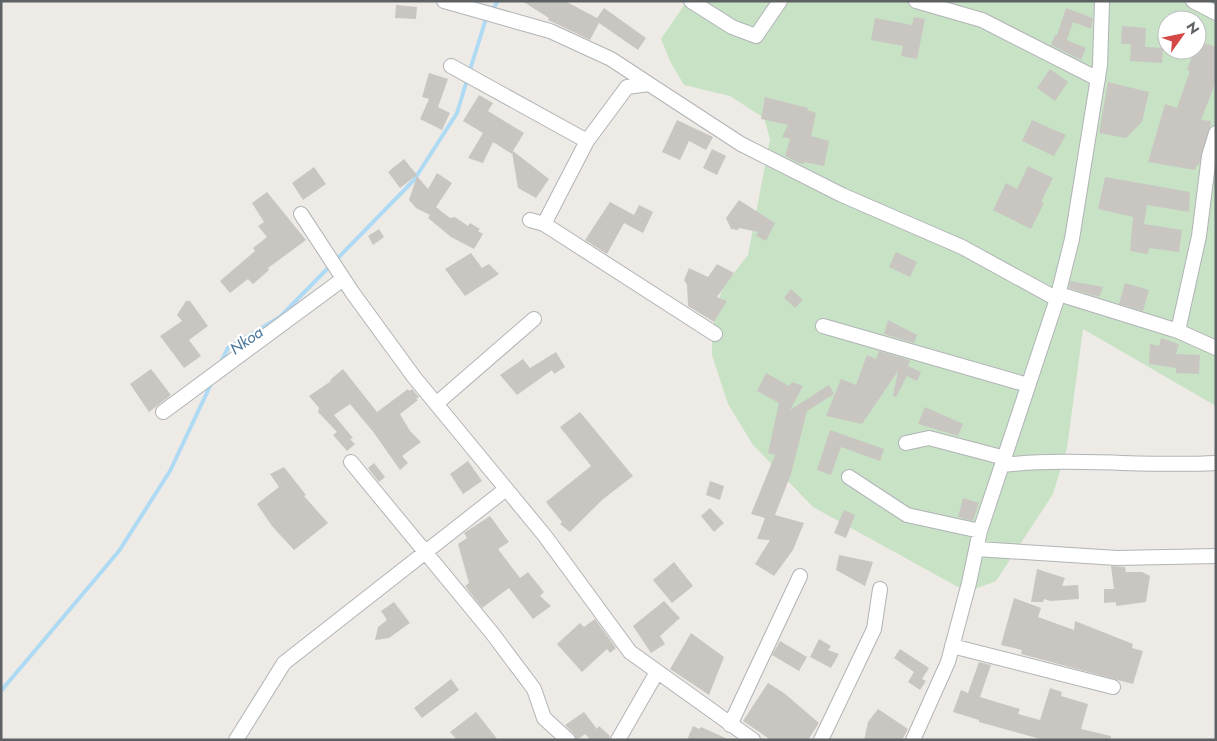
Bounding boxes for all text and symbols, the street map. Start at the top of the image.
north arrow [1157,10,1207,60]
text: N [1181,18,1204,38]
water label: Nkoa [225,321,268,360]

